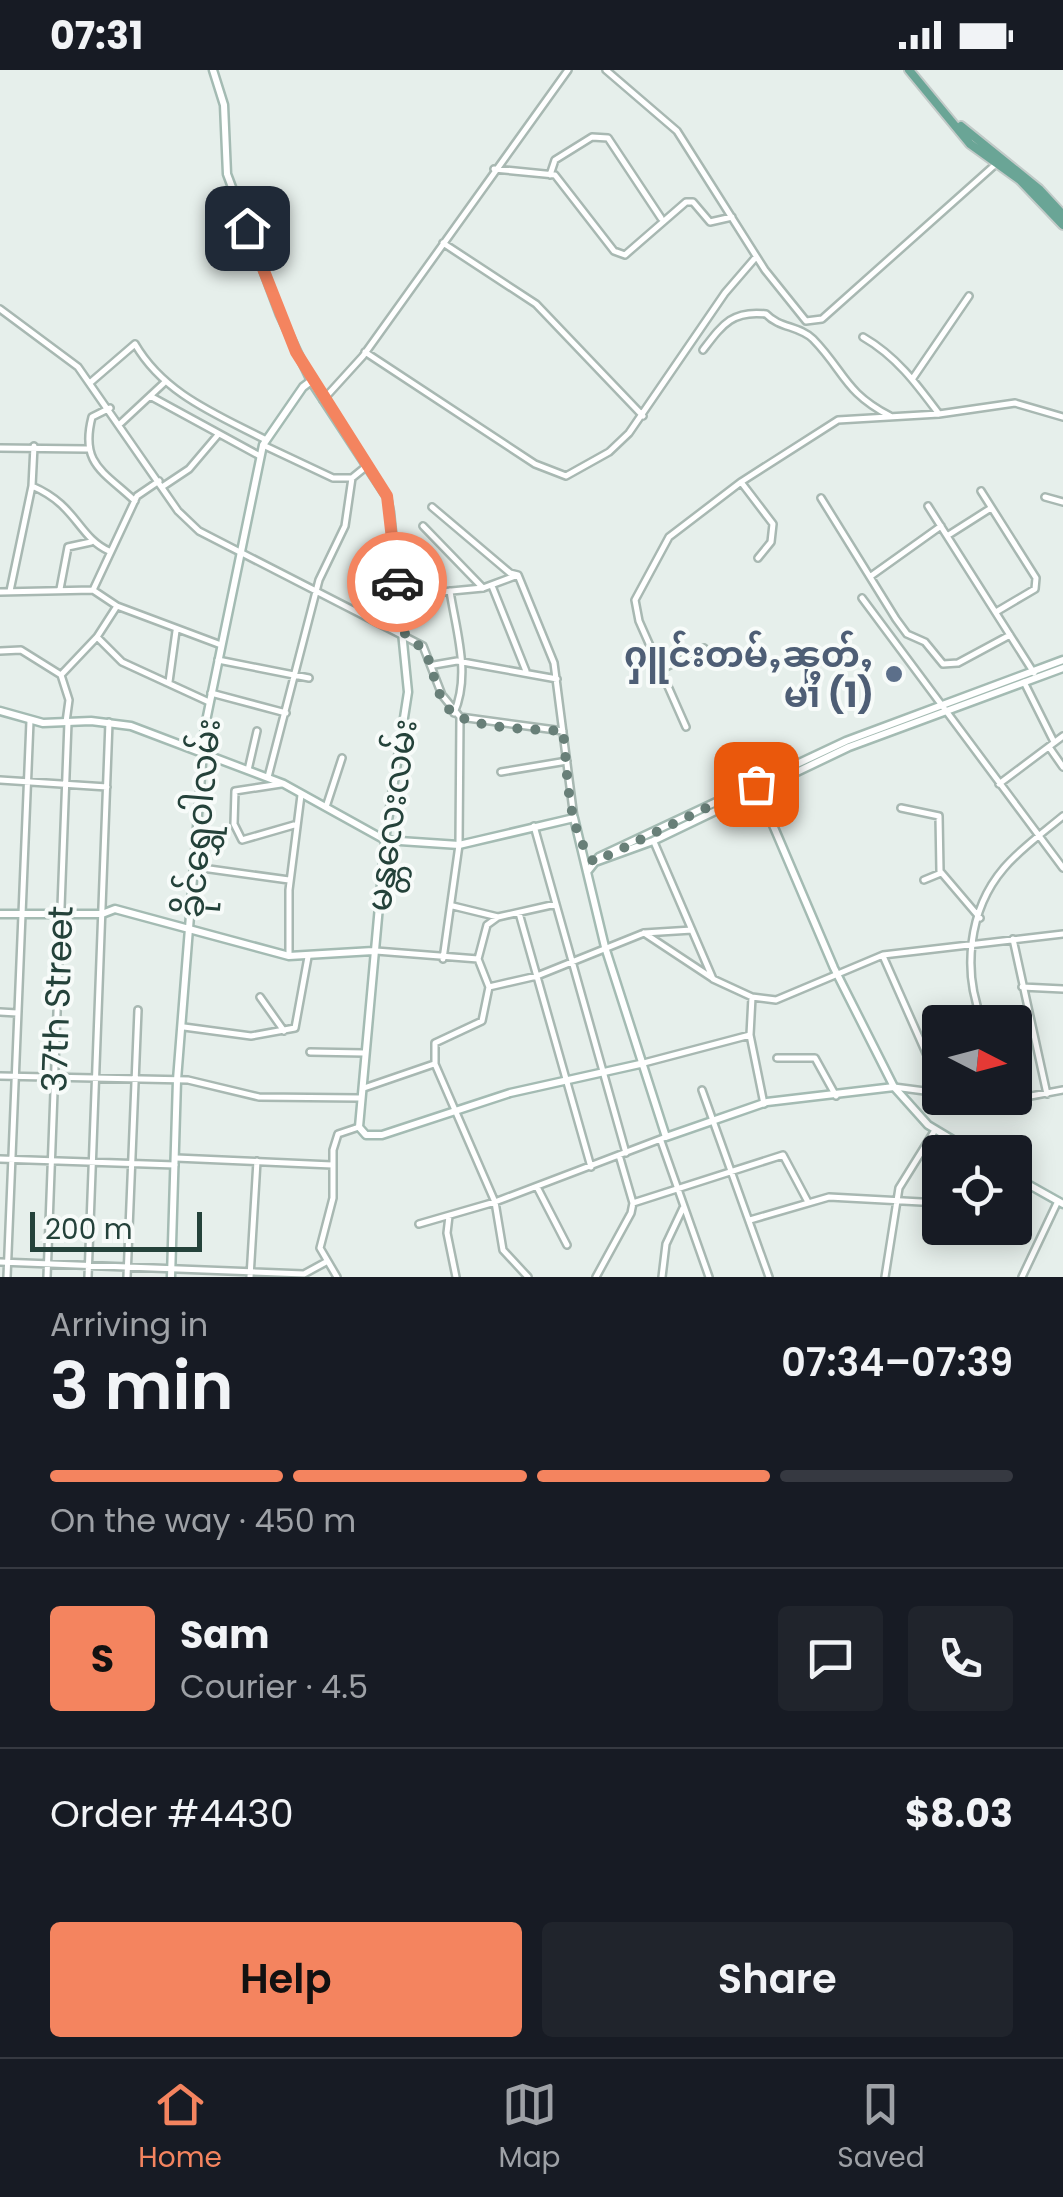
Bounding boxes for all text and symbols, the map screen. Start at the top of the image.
text: 07:31 [50,9,143,62]
pin [205,186,290,271]
icon: home [220,201,275,256]
courier [347,532,447,632]
icon: car [370,555,425,610]
place label: ႁူင်းတမ်ႇၼူတ်ႇ မၢႆ (1) [624,630,874,719]
marker: ႁူင်းတမ်ႇၼူတ်ႇ မၢႆ (1) [883,663,905,685]
street label: ခိုင်ရွှေဝါလမ်း [166,716,236,920]
street label: မန္တလေးလမ်း [353,716,433,915]
pin [714,742,799,827]
icon: bag [729,757,784,812]
street label: 37th Street [29,905,85,1093]
north arrow [922,1005,1032,1115]
map controls [922,1005,1032,1245]
button: locate [922,1135,1032,1245]
scale bar [30,1207,202,1252]
text: 200 m [45,1210,133,1249]
text: Arriving in [50,1302,208,1347]
text: 07:34–07:39 [781,1336,1013,1389]
text: 3 min [50,1341,234,1432]
text: On the way · 450 m [50,1498,356,1543]
button: chat [778,1606,883,1711]
button: phone [908,1606,1013,1711]
text: Sam [180,1608,269,1661]
text: S [91,1632,114,1685]
text: Courier · 4.5 [180,1664,368,1709]
text: Order #4430 [50,1787,294,1840]
text: $8.03 [905,1787,1013,1840]
button: Help [50,1922,522,2037]
button: Share [542,1922,1013,2037]
tab: Home [138,2077,222,2179]
tab: Map [499,2077,561,2179]
tab: Saved [837,2077,925,2179]

